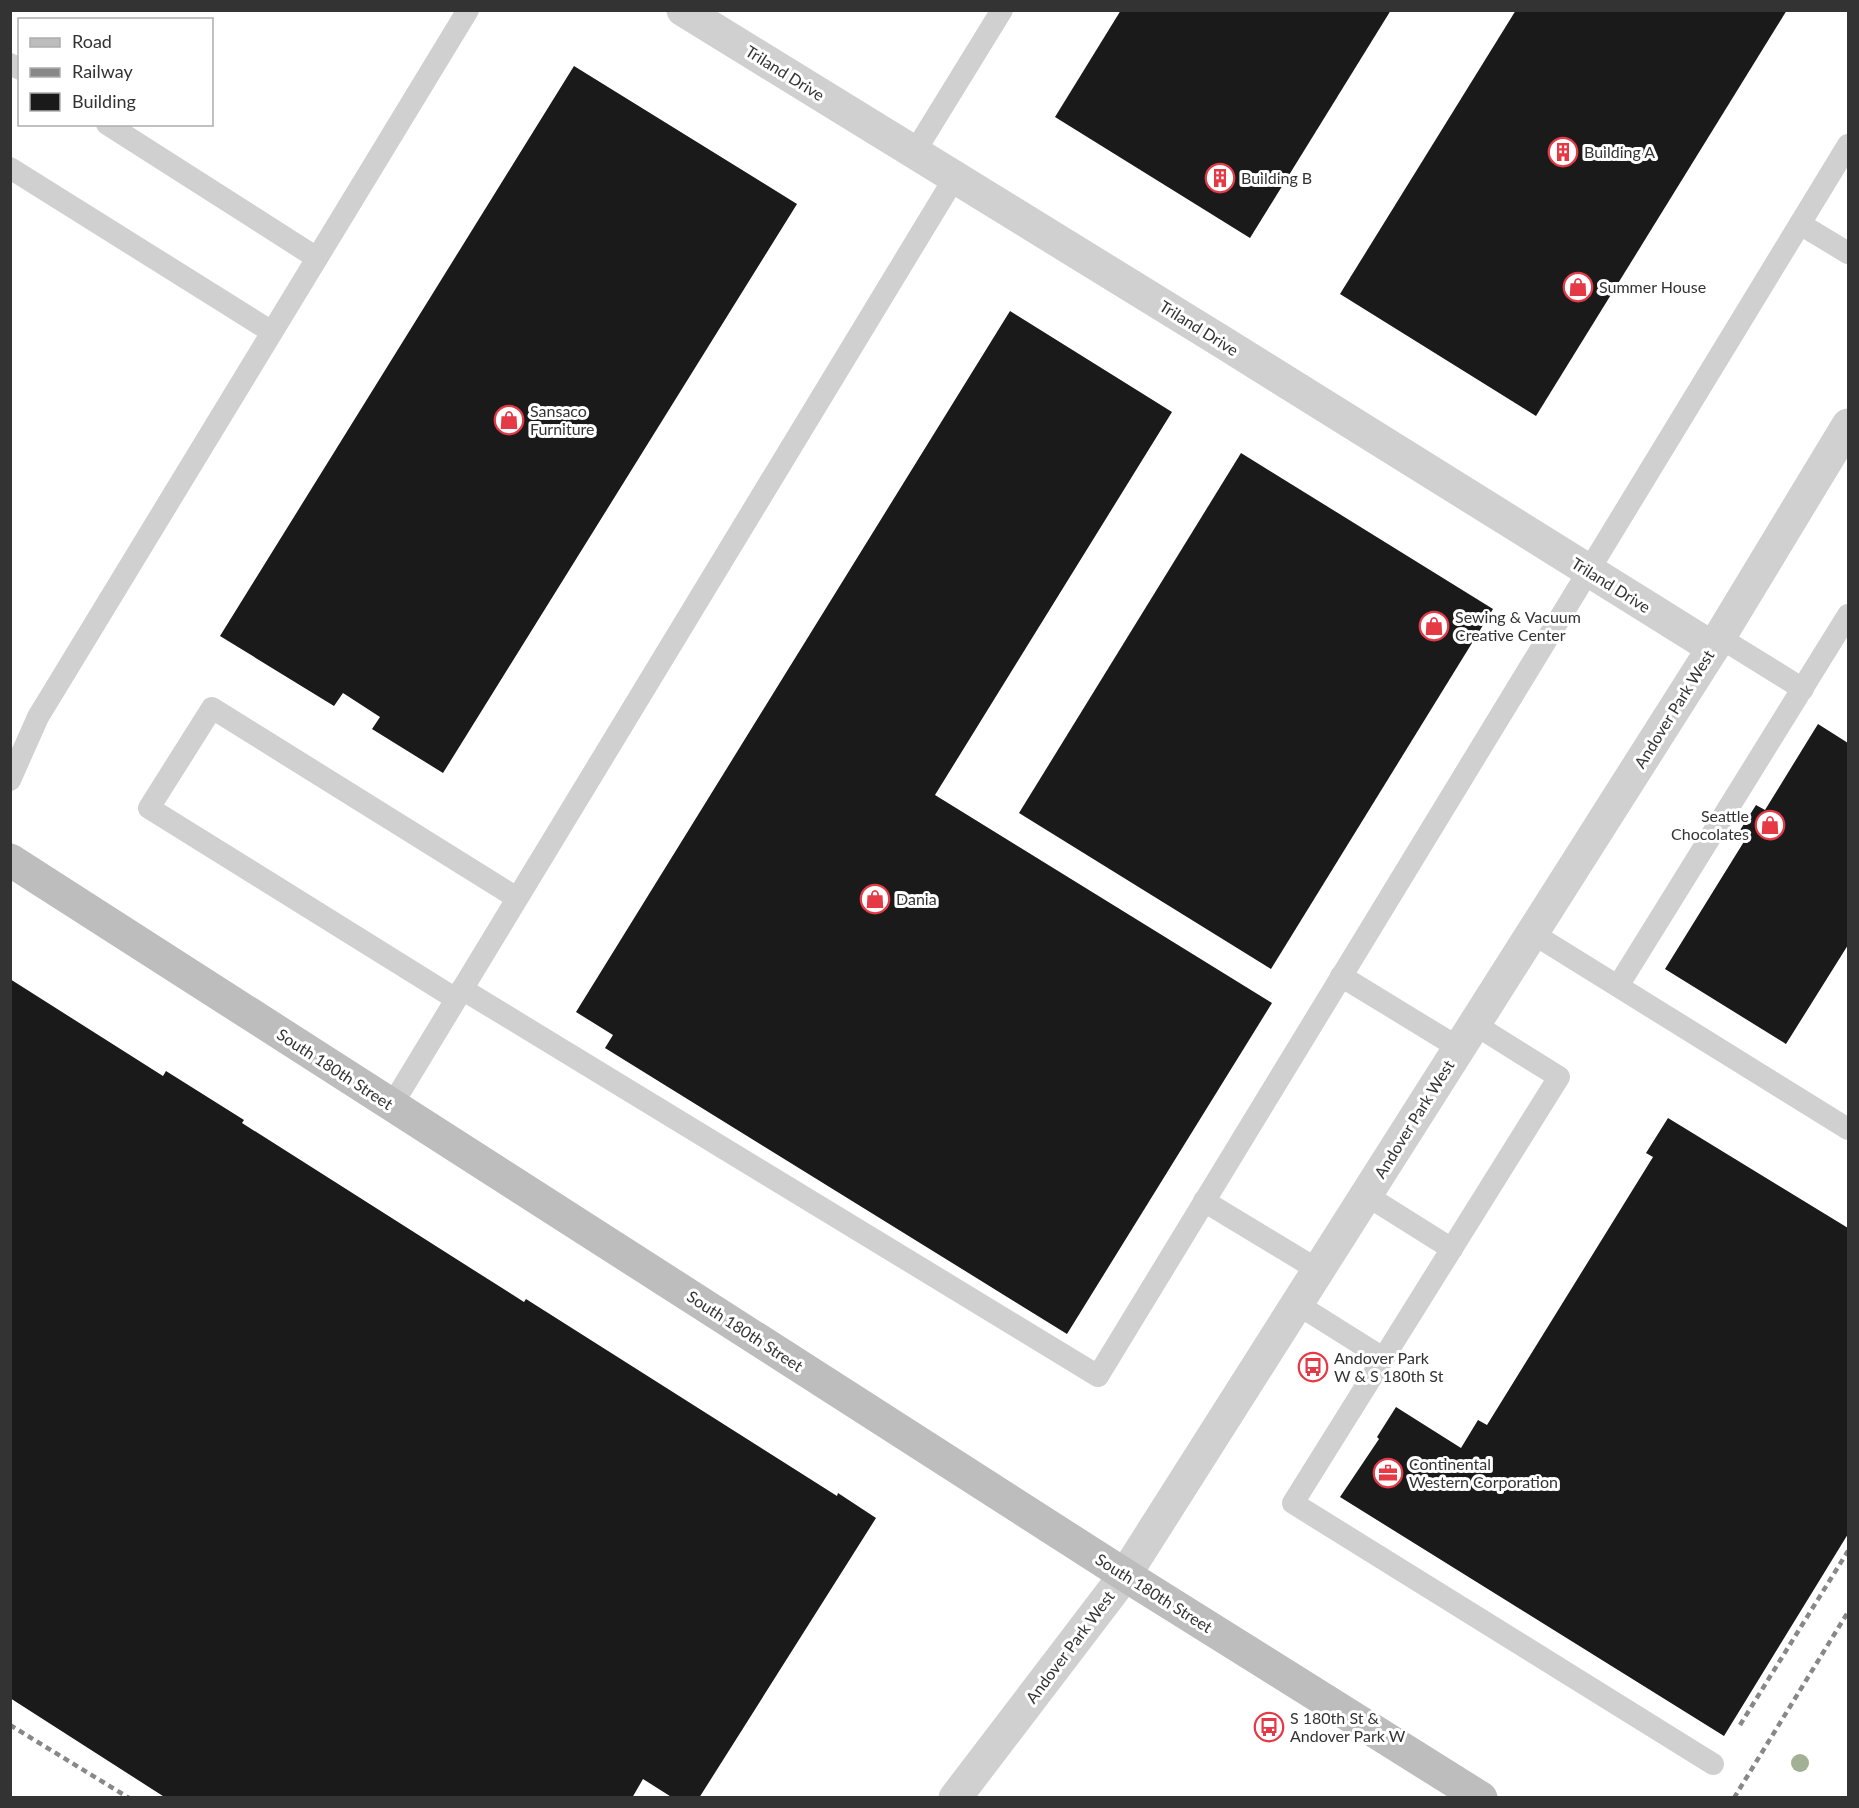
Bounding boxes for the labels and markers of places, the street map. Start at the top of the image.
building icon: Building A [1547,136,1579,168]
place label: Building A [1584,142,1655,161]
building icon: Building B [1204,162,1236,194]
place label: Building B [1241,168,1312,187]
shop icon: Summer House [1562,271,1594,303]
place label: Summer House [1599,277,1706,296]
place label: Sansaco Furniture [530,401,595,438]
shop icon: Sansaco Furniture [493,404,525,436]
place label: Sewing & Vacuum Creative Center [1455,607,1581,644]
shop icon: Sewing & Vacuum Creative Center [1418,610,1450,642]
place label: Seattle Chocolates [1671,806,1749,843]
shop icon: Seattle Chocolates [1754,809,1786,841]
shop icon: Dania [859,883,891,915]
place label: Dania [896,889,937,908]
place label: Andover Park W & S 180th St [1334,1348,1444,1385]
bus stop icon: Andover Park W & S 180th St [1297,1351,1329,1383]
place label: Continental Western Corporation [1409,1454,1558,1491]
office icon: Continental Western Corporation [1372,1457,1404,1489]
place label: S 180th St & Andover Park W [1290,1708,1406,1745]
bus stop icon: S 180th St & Andover Park W [1253,1711,1285,1743]

